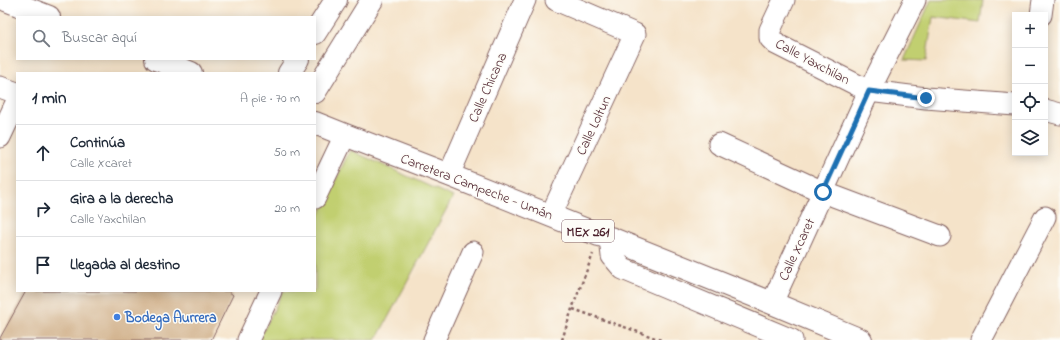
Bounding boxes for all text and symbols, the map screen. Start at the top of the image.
map controls [1012,12,1048,156]
button: + [1012,12,1048,48]
search box [16,16,316,60]
icon: search [30,27,52,49]
text: Buscar aquí [62,27,137,49]
street label: Calle Yaxchilan [771,34,853,91]
button: − [1012,48,1048,84]
street label: Calle Chicana [464,49,513,126]
button: locate [1012,84,1048,120]
text: 1 min [32,86,66,111]
text: A pie · 70 m [240,89,300,108]
route end [917,89,935,107]
street label: Calle Loltun [571,92,617,159]
button: layers [1012,120,1048,156]
text: Continúa [70,132,125,154]
icon: ahead [32,142,54,164]
text: 50 m [274,143,300,162]
street label: Carretera Campeche - Umán [397,149,556,226]
text: Calle Xcaret [70,154,132,173]
route start [814,183,832,201]
text: Gira a la derecha [70,188,173,210]
icon: right [32,198,54,220]
text: 20 m [275,199,300,218]
text: Calle Yaxchilan [70,210,146,229]
street label: Calle Xcaret [774,215,821,284]
road number: MEX 261 [562,220,614,242]
icon: arrive [32,254,54,276]
text: Llegada al destino [70,254,180,276]
place label: Bodega Aurrera [124,308,217,331]
marker: Bodega Aurrera [112,312,122,322]

